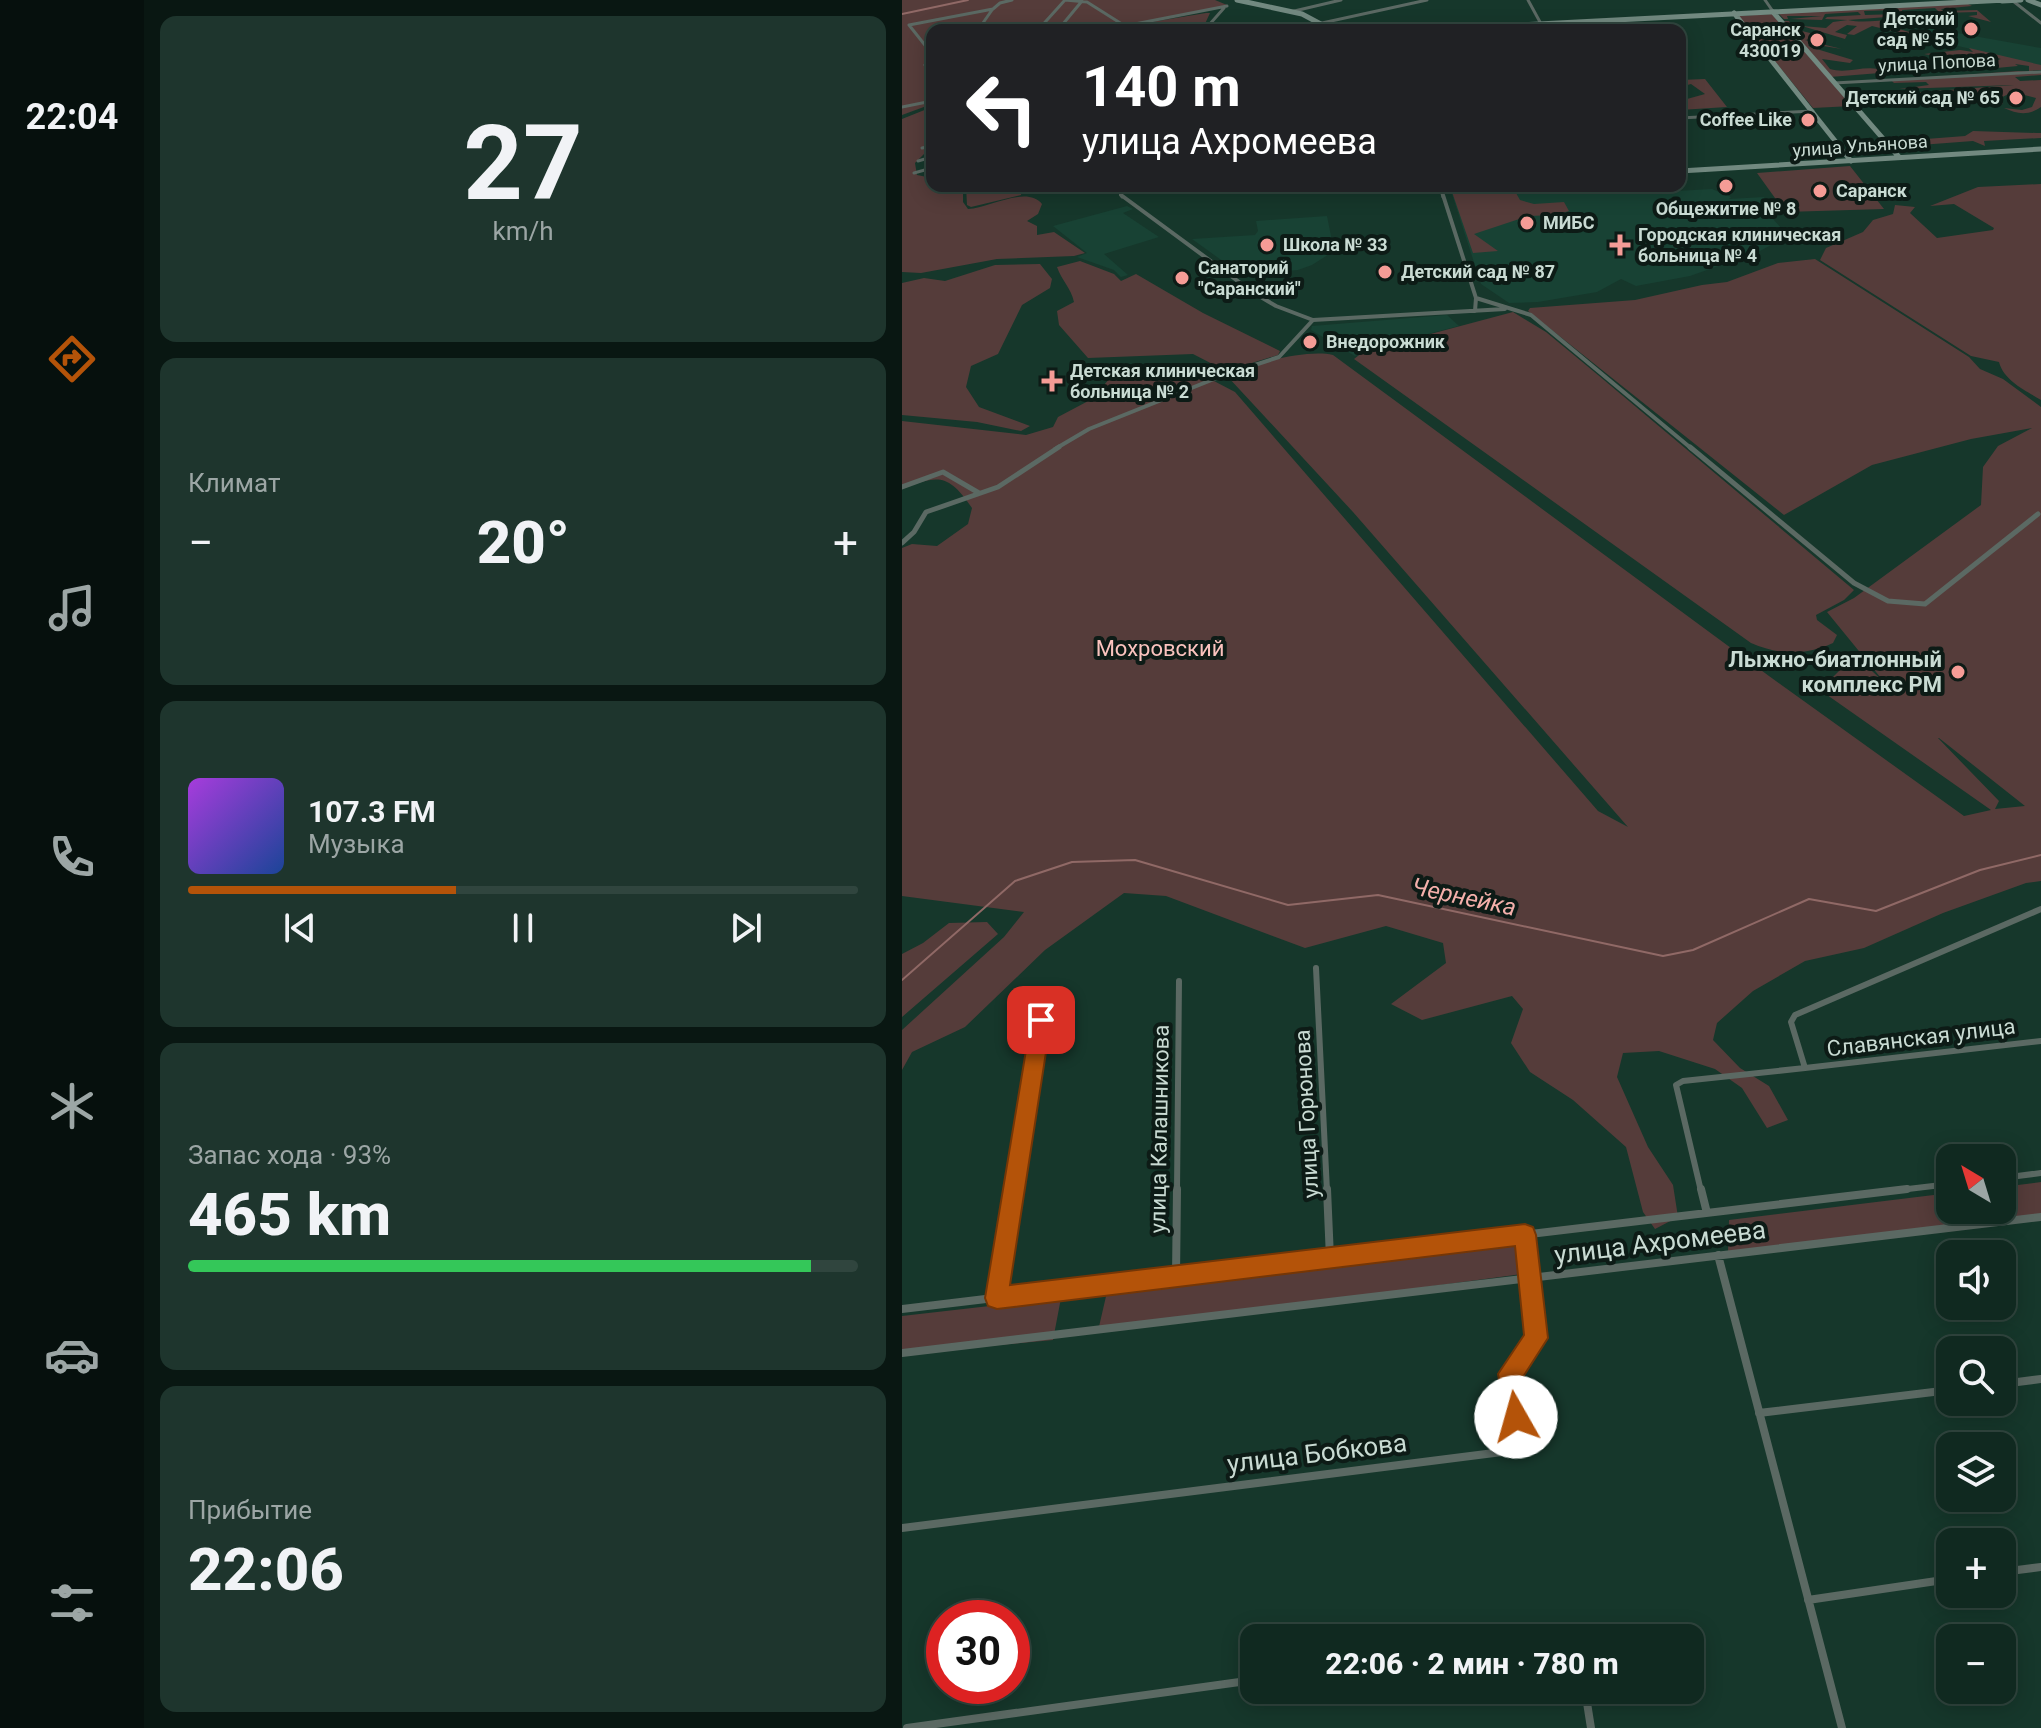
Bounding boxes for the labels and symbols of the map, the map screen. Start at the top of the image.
place label: Детский сад № 55 [1877,8,1955,50]
place label: Саранск 430019 [1730,19,1802,61]
marker: Детский сад № 55 [1962,20,1980,38]
marker: Саранск 430019 [1808,31,1826,49]
street label: улица Попова [1878,49,1996,76]
place label: Детский сад № 65 [1846,87,2000,108]
marker: Детский сад № 65 [2007,89,2025,107]
place label: Coffee Like [1700,109,1792,130]
marker: Coffee Like [1799,111,1817,129]
street label: улица Ульянова [1792,130,1928,161]
marker: Общежитие № 8 [1717,177,1735,195]
place label: Саранск [1836,180,1908,201]
marker: Саранск [1811,182,1829,200]
place label: Общежитие № 8 [1656,198,1796,219]
place label: МИБС [1543,212,1595,233]
marker: МИБС [1518,214,1536,232]
place label: Городская клиническая больница № 4 [1638,224,1841,266]
place label: Школа № 33 [1283,234,1388,255]
marker: Городская клиническая больница № 4 [1609,234,1631,256]
marker: Школа № 33 [1258,236,1276,254]
place label: Санаторий "Саранский" [1198,257,1301,299]
place label: Детский сад № 87 [1401,261,1555,282]
marker: Детский сад № 87 [1376,263,1394,281]
marker: Санаторий "Саранский" [1173,269,1191,287]
place label: Внедорожник [1326,331,1446,352]
marker: Внедорожник [1301,333,1319,351]
place label: Детская клиническая больница № 2 [1070,360,1255,402]
marker: Детская клиническая больница № 2 [1041,370,1063,392]
park label: Мохровский [1096,636,1224,661]
place label: Лыжно-биатлонный комплекс РМ [1728,647,1942,697]
marker: Лыжно-биатлонный комплекс РМ [1949,663,1967,681]
water label: Чернейка [1409,872,1519,922]
pin [1007,986,1075,1054]
street label: Славянская улица [1825,1014,2017,1061]
street label: улица Калашникова [1145,1025,1174,1234]
street label: улица Горюнова [1290,1029,1323,1199]
north arrow [1936,1144,2016,1224]
street label: улица Ахромеева [1552,1214,1768,1270]
position arrow [1474,1375,1558,1459]
street label: улица Бобкова [1225,1427,1409,1479]
speed limit sign: 30 [926,1600,1030,1704]

